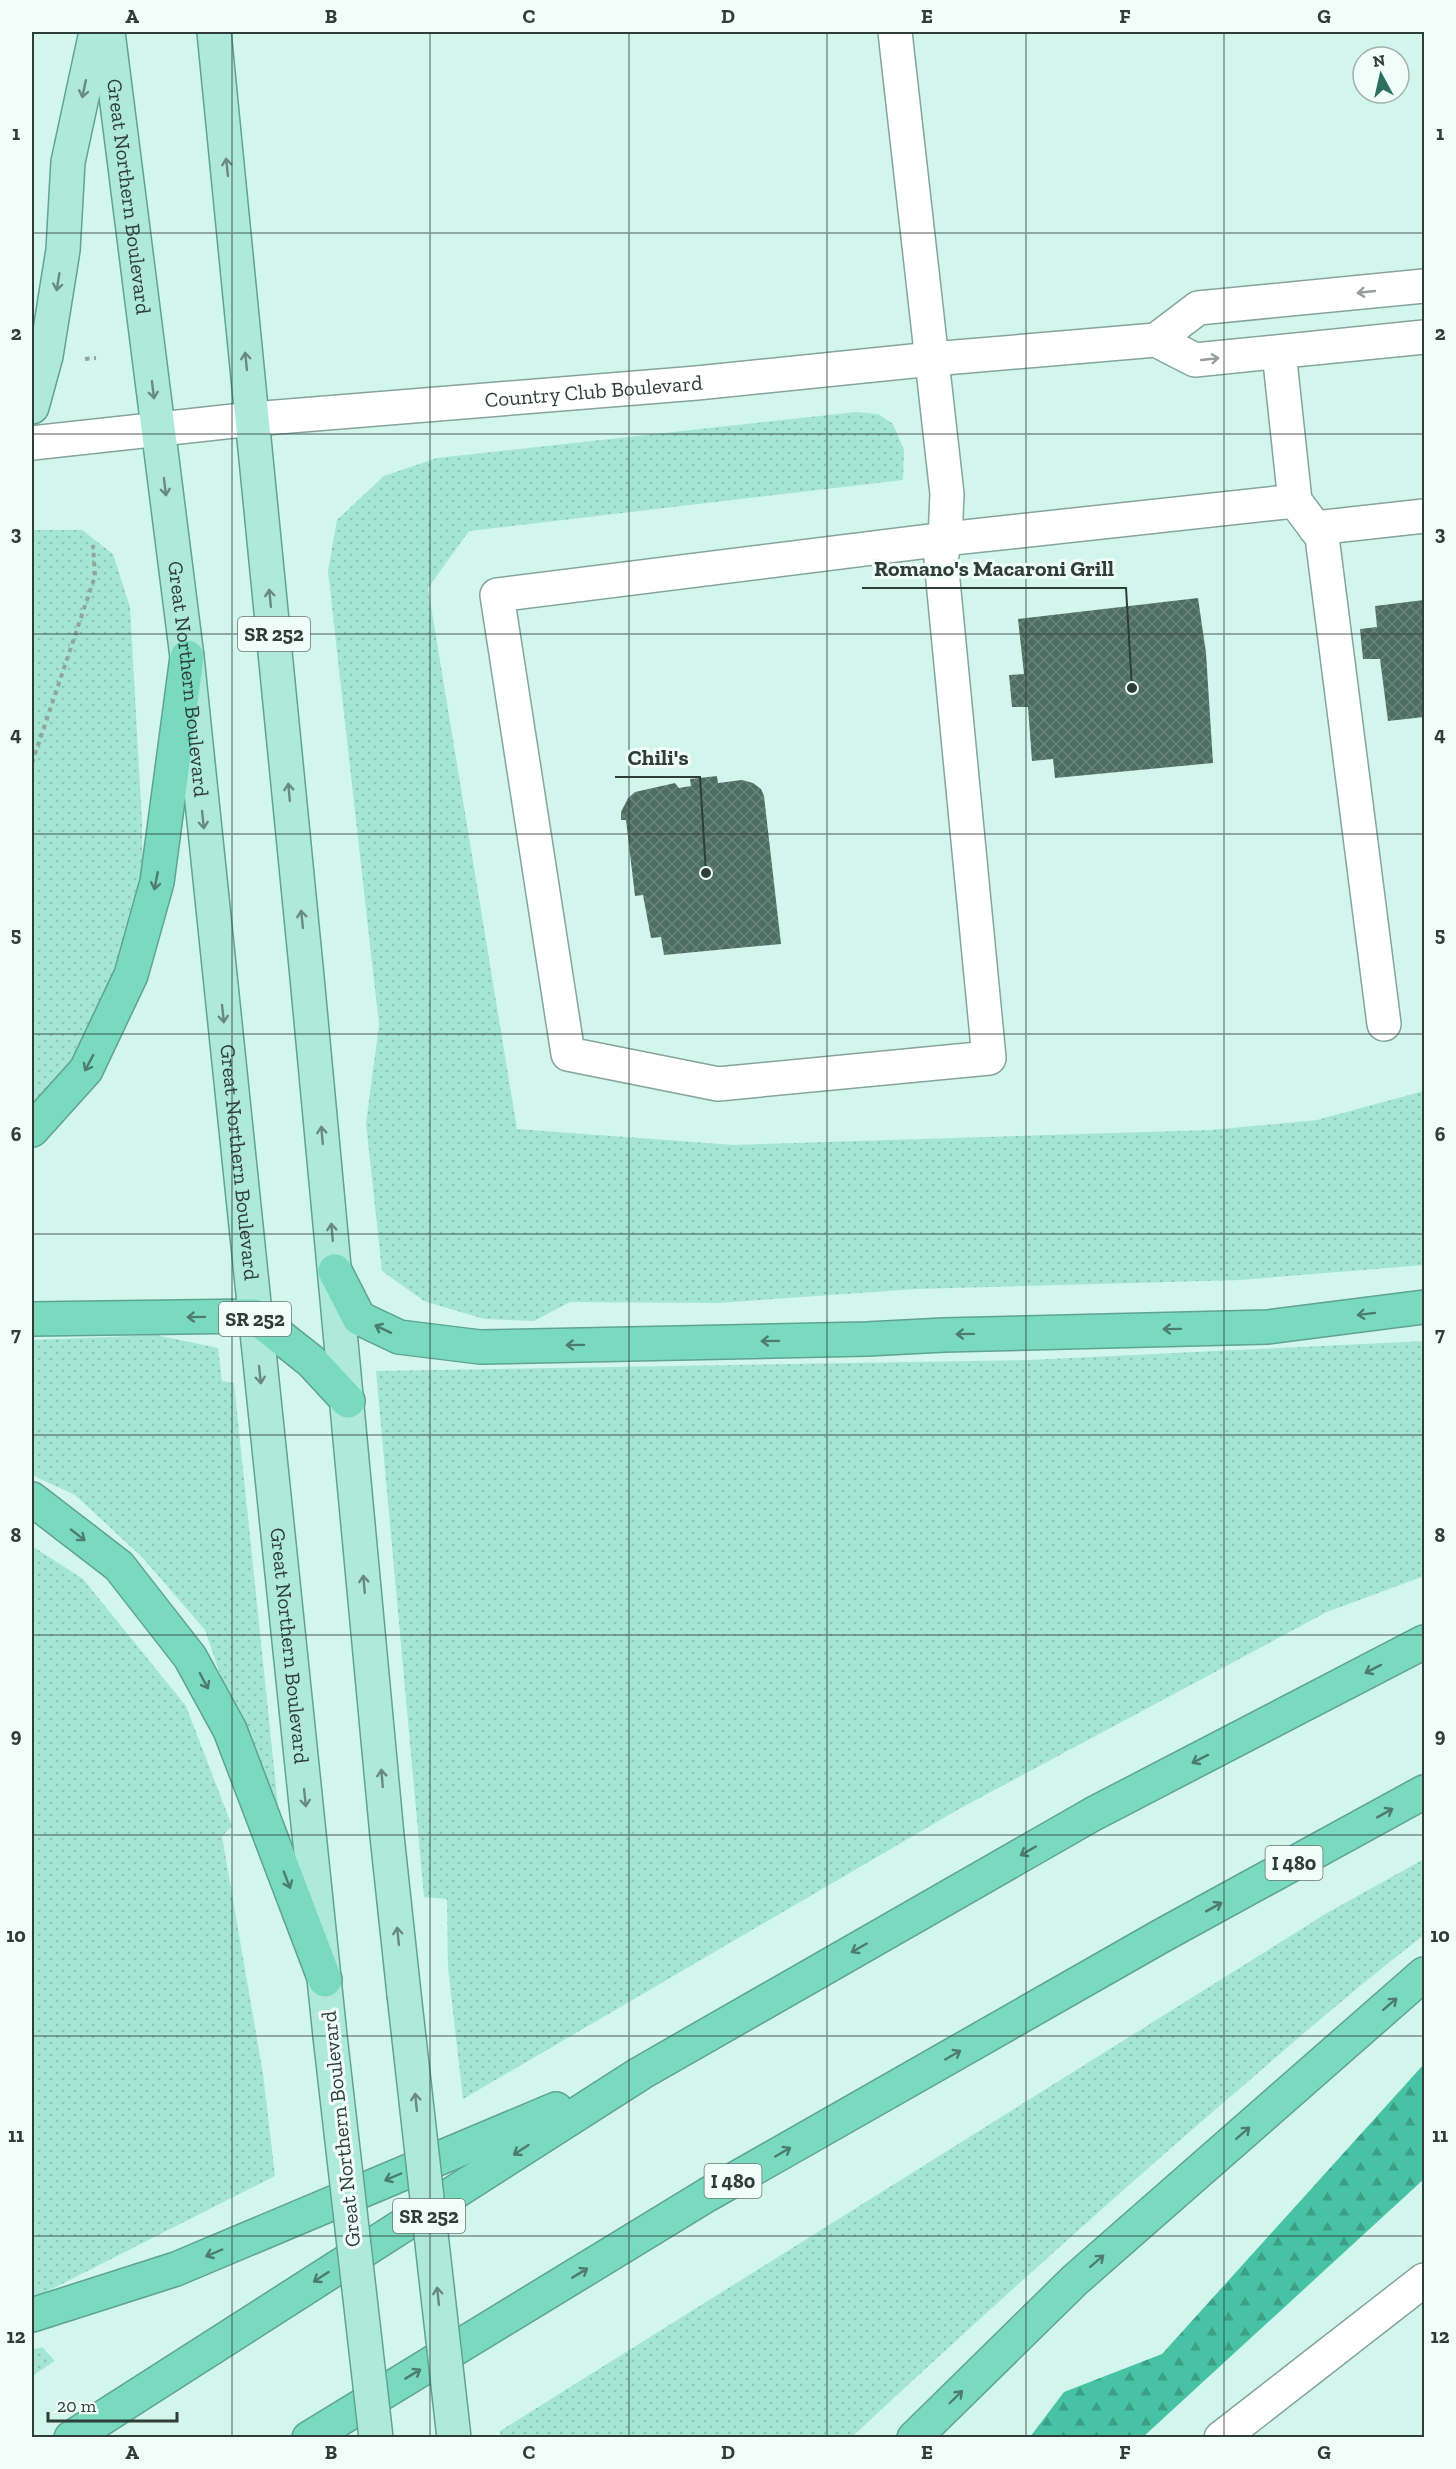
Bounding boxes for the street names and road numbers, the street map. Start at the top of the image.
street label: Great Northern Boulevard [102,77,157,316]
street label: Country Club Boulevard [484,370,704,412]
street label: Great Northern Boulevard [163,560,214,799]
road number: SR 252 [238,617,310,651]
street label: Great Northern Boulevard [215,1043,265,1282]
road number: SR 252 [219,1302,291,1336]
street label: Great Northern Boulevard [265,1526,315,1765]
road number: I 480 [1266,1846,1322,1880]
street label: Great Northern Boulevard [316,2009,365,2248]
road number: I 480 [704,2164,762,2198]
road number: SR 252 [393,2199,465,2233]

